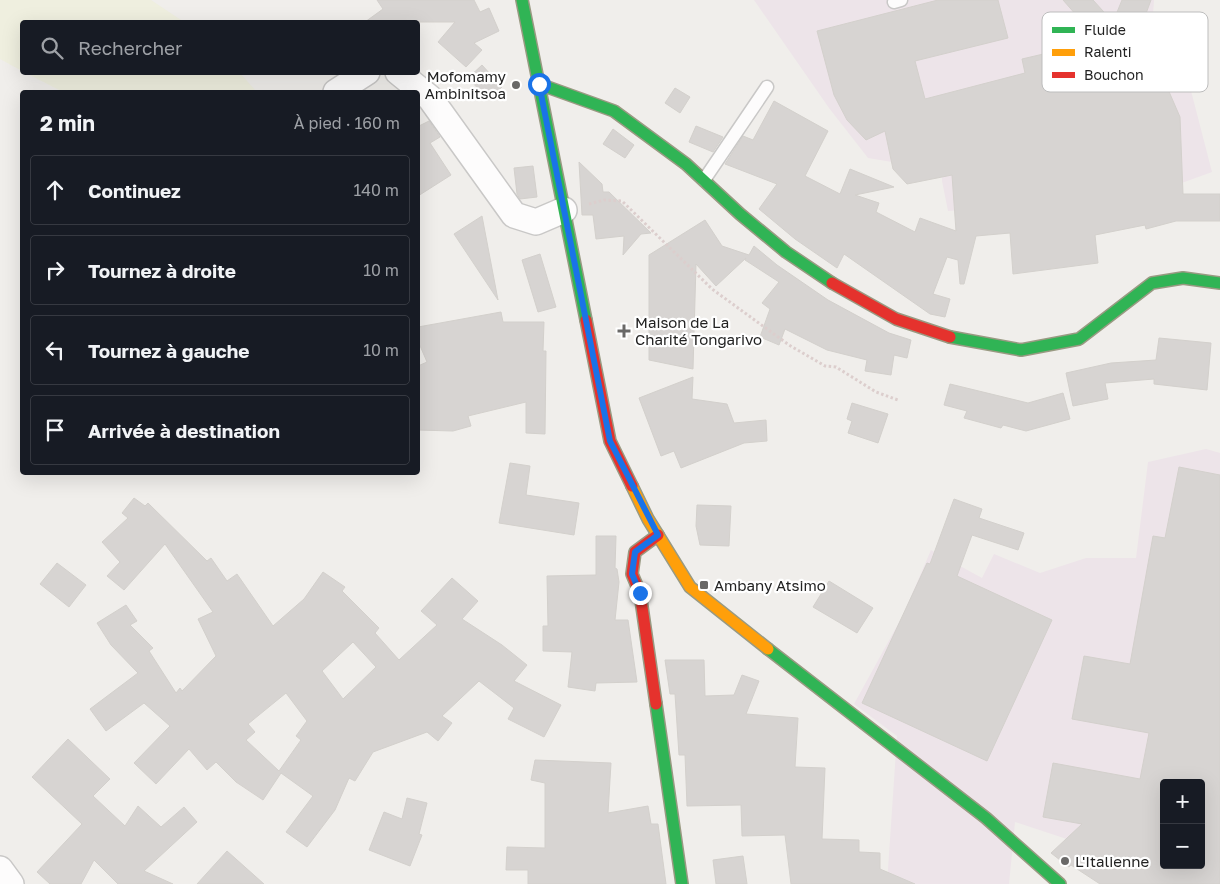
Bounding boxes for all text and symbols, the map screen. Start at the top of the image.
legend [1042,12,1208,92]
search box [20,20,420,75]
text: Fluide [1084,21,1126,38]
icon: search [38,34,66,62]
text: Rechercher [78,36,183,59]
text: Ralenti [1084,43,1132,60]
text: Bouchon [1084,66,1144,83]
place label: Mofomamy Ambinitsoa [425,67,507,102]
route start [528,73,551,96]
marker: Mofomamy Ambinitsoa [510,79,522,91]
text: 2 min [40,110,95,136]
text: À pied · 160 m [294,113,400,133]
icon: ahead [41,176,69,204]
text: Continuez [88,179,181,202]
text: 140 m [353,180,399,200]
icon: right [41,256,69,284]
text: Tournez à droite [88,259,236,282]
text: 10 m [363,260,399,280]
place label: Maison de La Charité Tongarivo [635,313,762,348]
marker: Maison de La Charité Tongarivo [617,324,631,338]
icon: left [41,336,69,364]
text: Tournez à gauche [88,339,249,362]
text: 10 m [363,340,399,360]
icon: arrive [41,416,69,444]
text: Arrivée à destination [88,419,280,442]
place label: Ambany Atsimo [714,576,826,594]
marker: Ambany Atsimo [698,579,710,591]
route end [629,582,652,605]
map controls [1160,779,1205,869]
button: + [1160,779,1205,824]
button: − [1160,824,1205,869]
place label: L'Italienne [1075,852,1150,870]
marker: L'Italienne [1059,855,1071,867]

